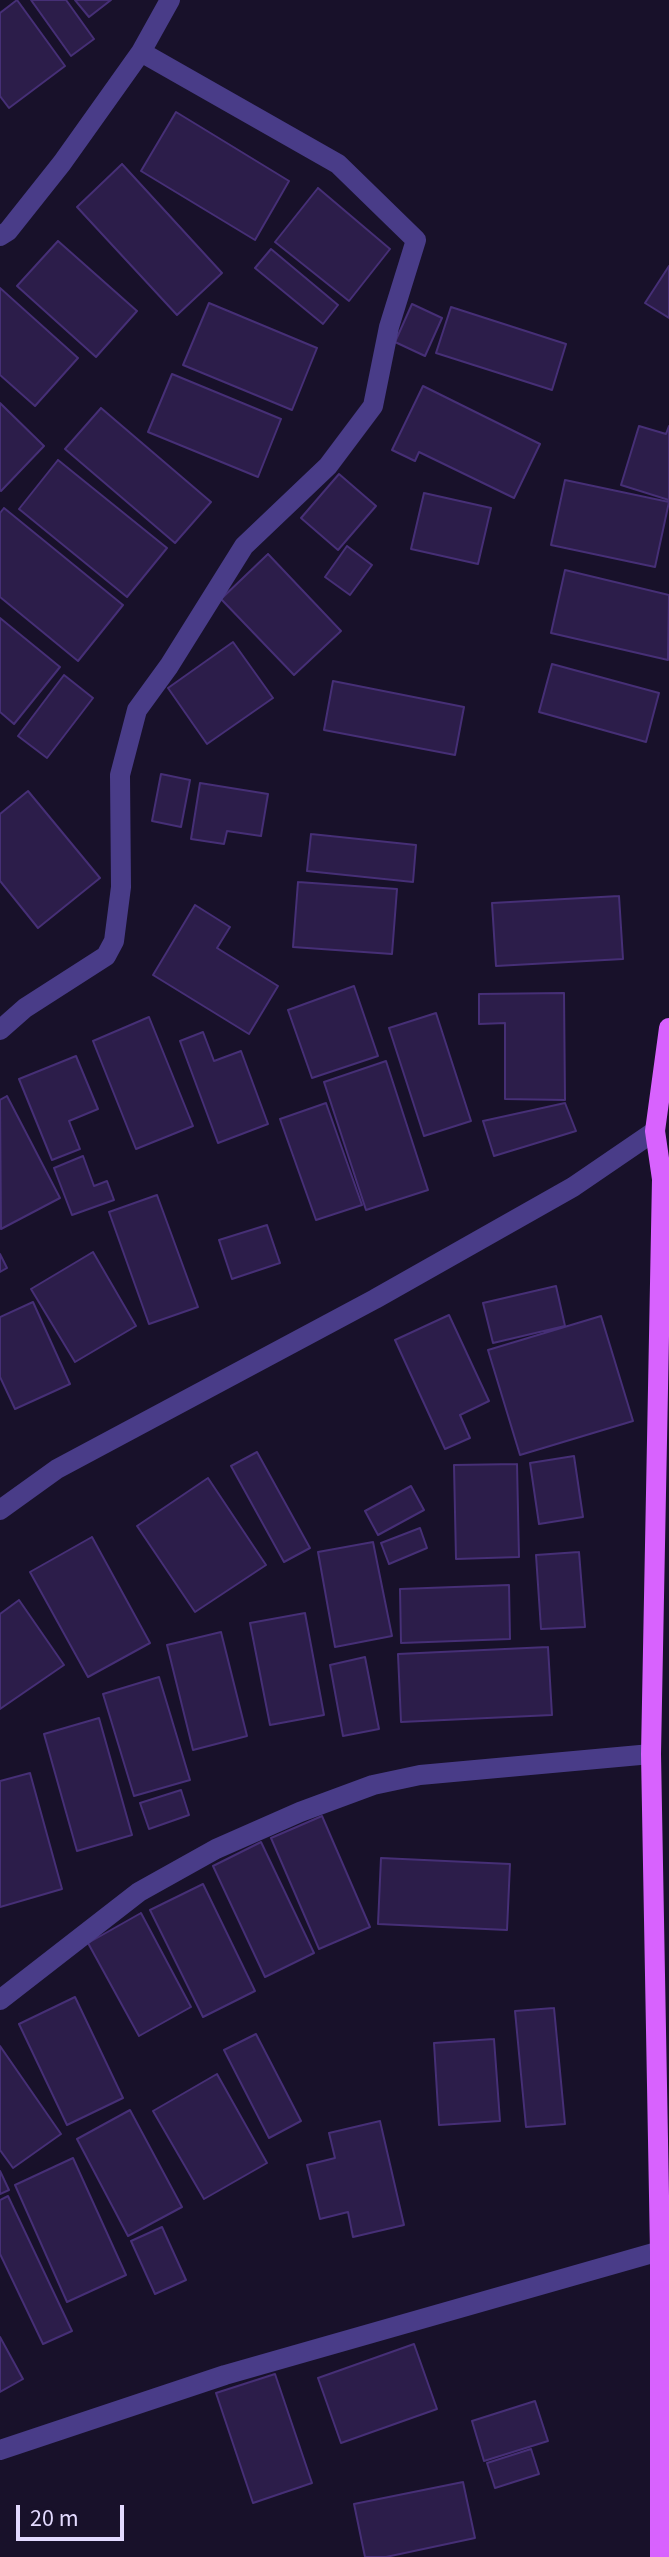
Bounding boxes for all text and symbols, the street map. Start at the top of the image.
scale bar [20,2489,128,2539]
text: 20 m [30,2501,79,2536]

